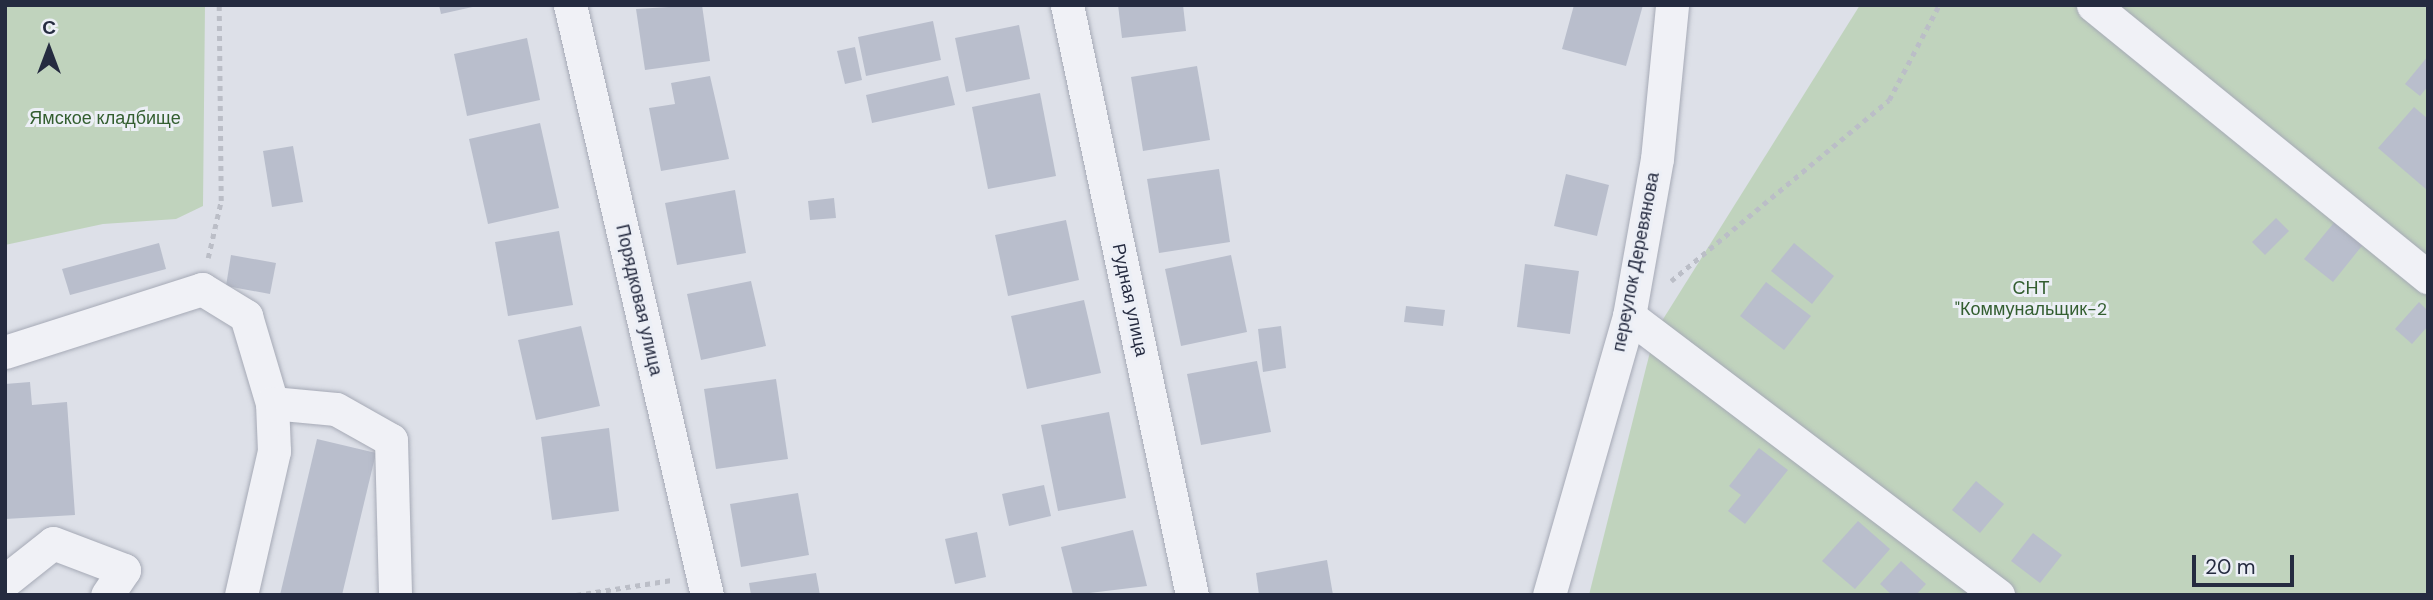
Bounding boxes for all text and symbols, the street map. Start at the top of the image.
north arrow [14,14,84,84]
text: С [42,15,56,40]
park label: Ямское кладбище [29,107,181,129]
street label: переулок Деревянова [1608,171,1664,353]
street label: Порядковая улица [611,222,667,378]
street label: Рудная улица [1107,242,1153,358]
park label: СНТ "Коммунальщик-2 [1955,278,2107,320]
scale bar [2195,540,2296,584]
text: 20 m [2205,553,2256,581]

